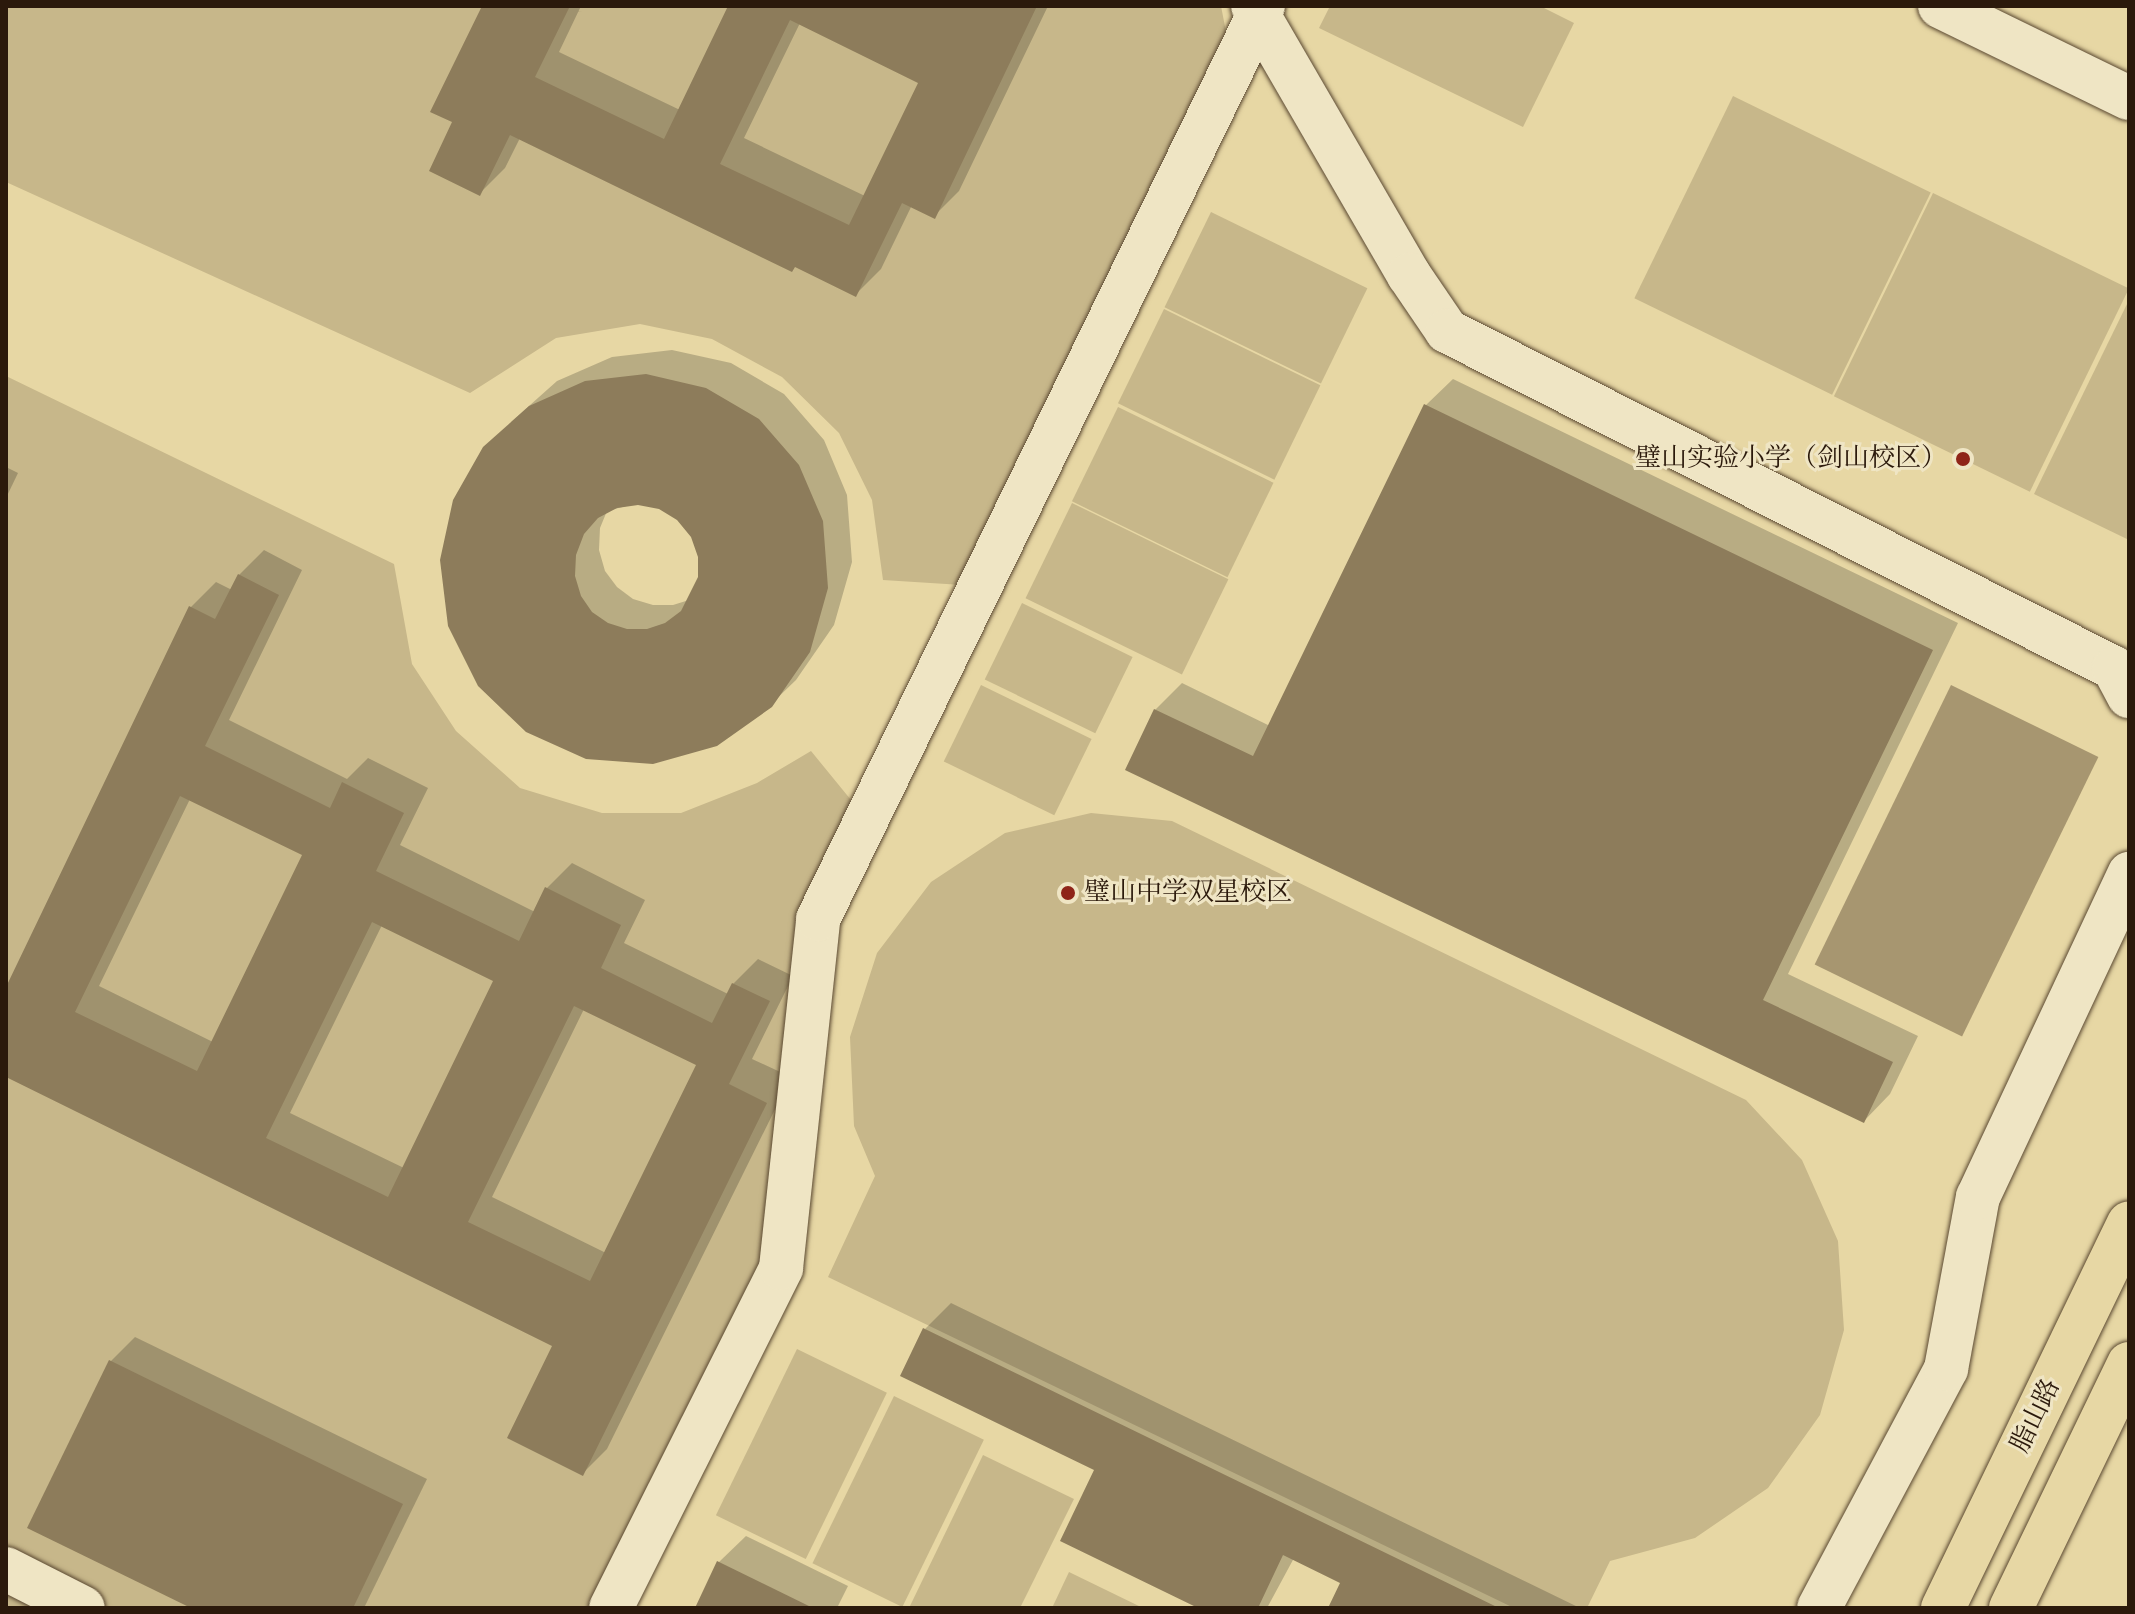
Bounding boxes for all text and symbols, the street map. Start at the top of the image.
place label: 璧山实验小学（剑山校区） [1635,443,1947,475]
marker: 璧山实验小学（剑山校区） [1954,450,1972,468]
place label: 璧山中学双星校区 [1084,877,1292,909]
marker: 璧山中学双星校区 [1059,884,1077,902]
street label: 脂山路 [2005,1374,2067,1458]

